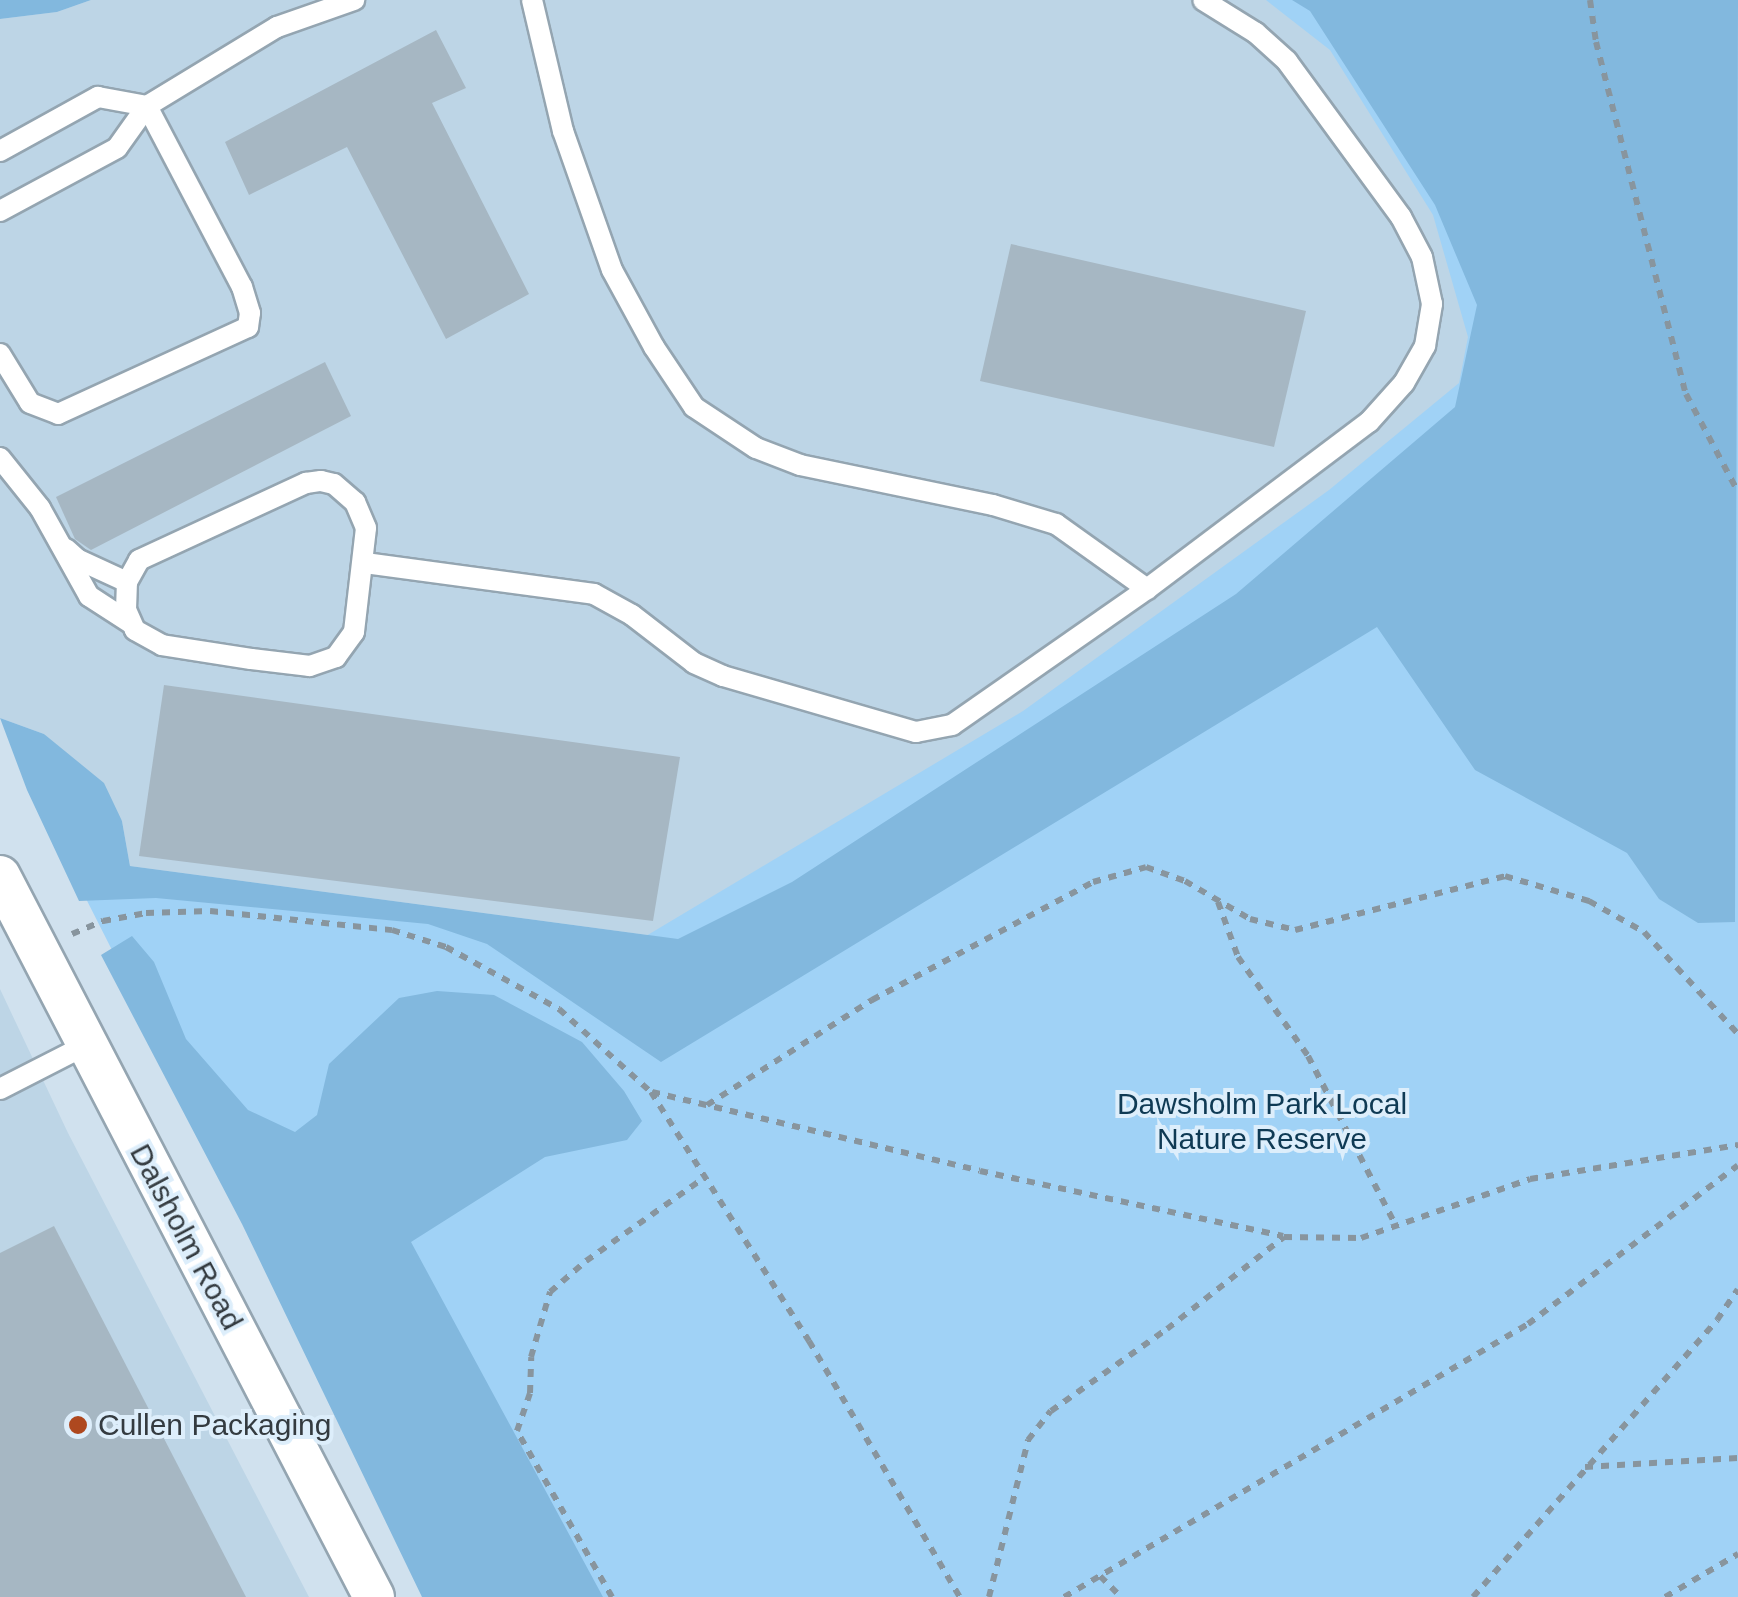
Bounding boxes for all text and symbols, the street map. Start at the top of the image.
park label: Dawsholm Park Local Nature Reserve [1117,1086,1407,1156]
street label: Dalsholm Road [122,1138,250,1336]
place label: Cullen Packaging [98,1407,331,1443]
marker: Cullen Packaging [67,1414,89,1436]

